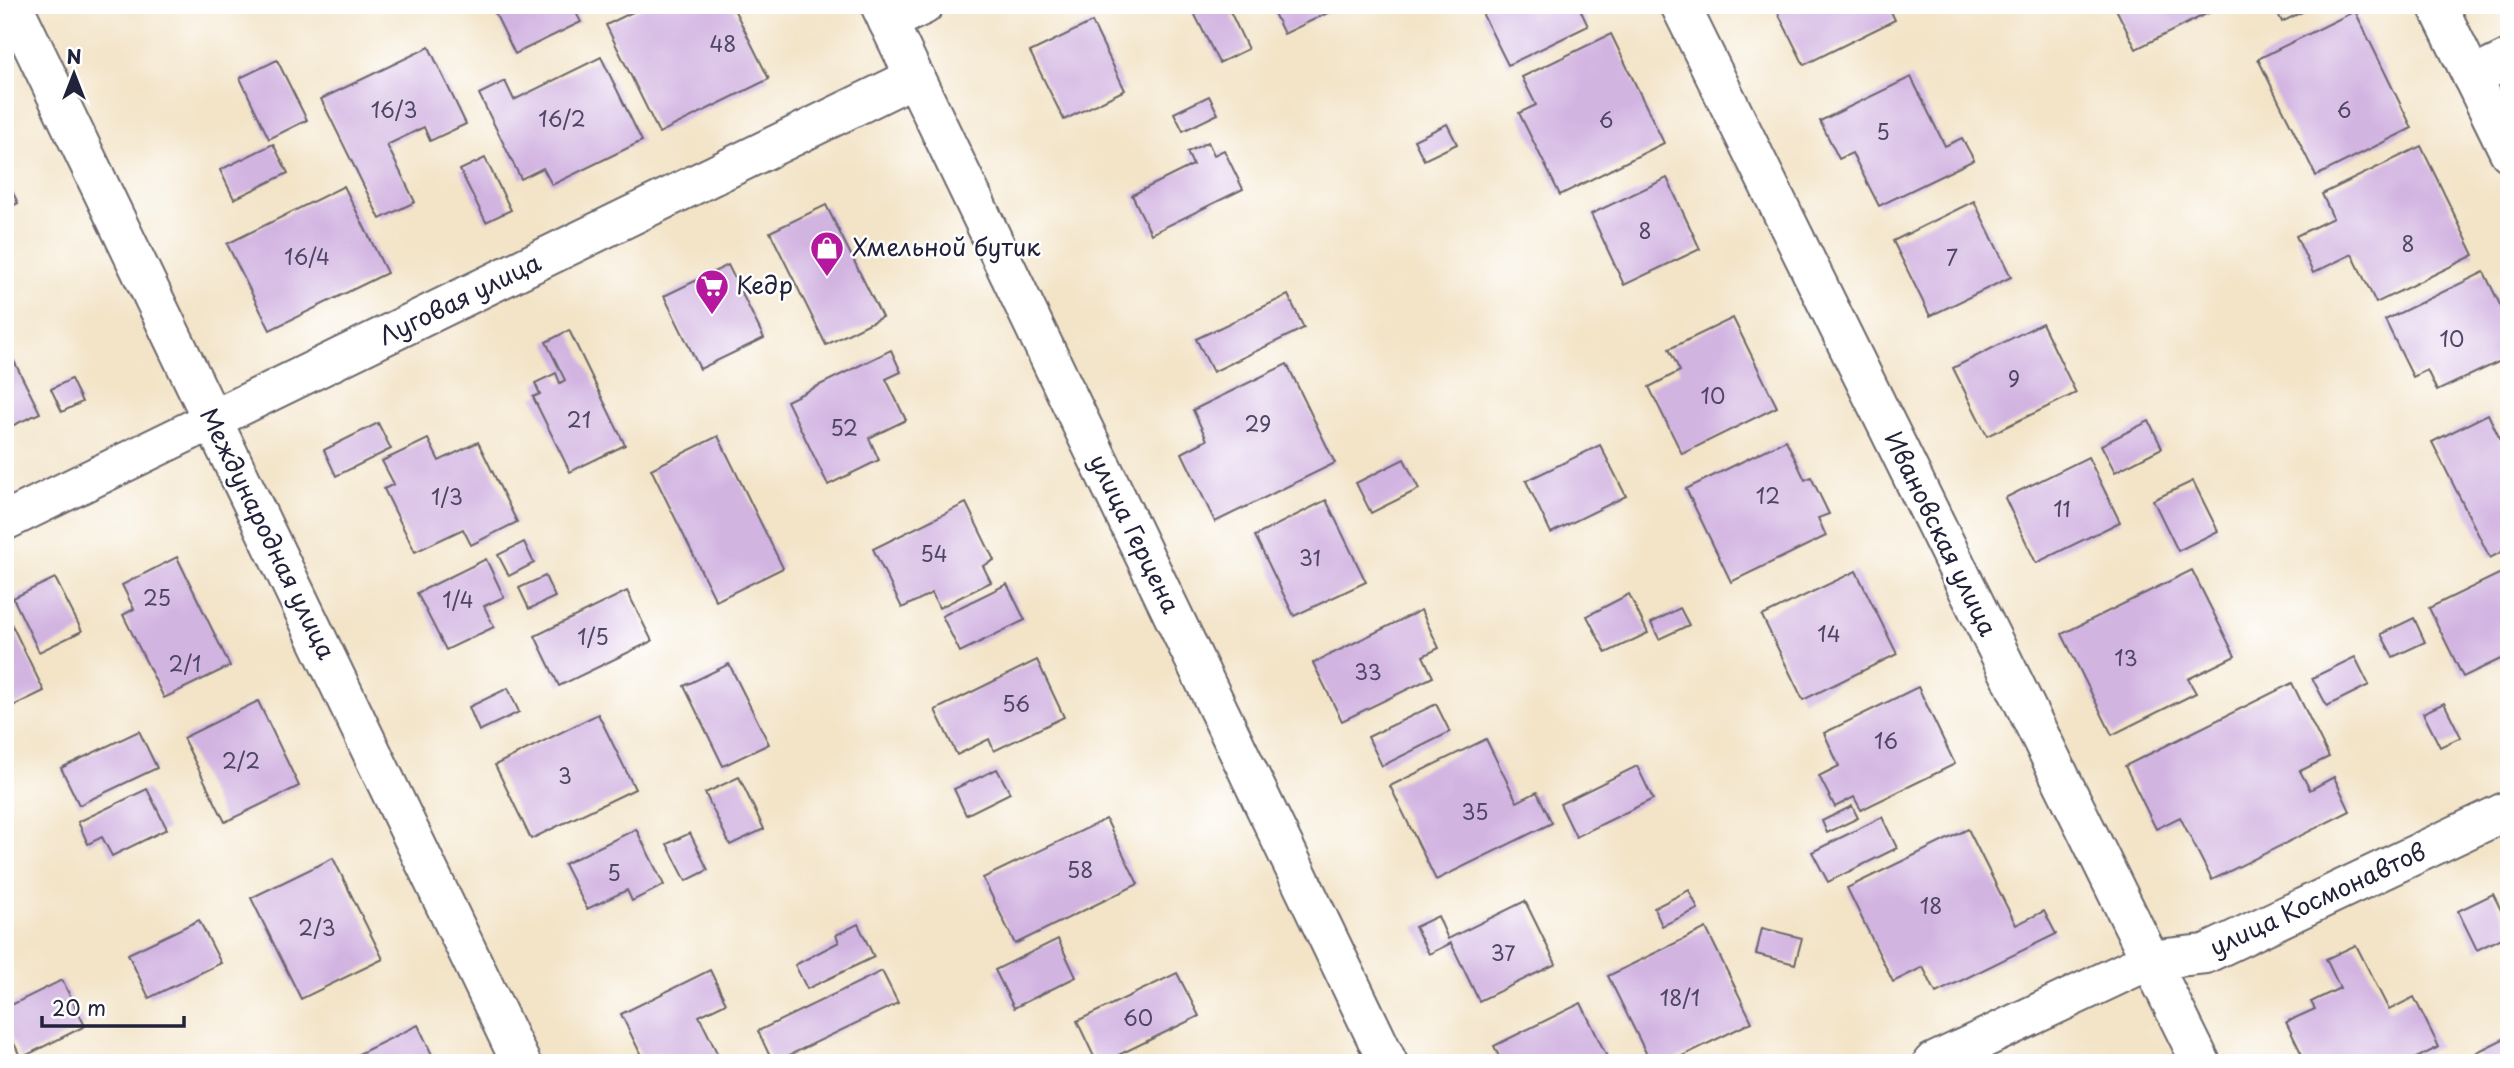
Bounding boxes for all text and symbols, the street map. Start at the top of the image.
house number: 48 [710,27,736,59]
north arrow [38,38,108,108]
text: N [66,42,82,70]
house number: 16/3 [371,93,417,125]
house number: 6 [2337,93,2351,125]
house number: 16/2 [538,102,586,134]
house number: 6 [1599,103,1613,135]
house number: 5 [1876,115,1890,147]
house number: 8 [1638,214,1652,246]
house number: 8 [2401,227,2415,259]
place label: Хмельной бутик [852,228,1041,264]
shop icon: Хмельной бутик [808,229,846,278]
house number: 16/4 [284,240,330,272]
house number: 7 [1946,241,1958,273]
street label: Луговая улица [372,243,546,353]
place label: Кедр [736,266,793,302]
supermarket icon: Кедр [693,267,731,316]
house number: 10 [2440,322,2464,354]
house number: 9 [2008,362,2020,394]
house number: 10 [1701,379,1725,411]
street label: Международная улица [192,401,345,665]
house number: 21 [567,403,591,435]
house number: 29 [1245,407,1271,439]
house number: 52 [830,411,858,443]
street label: Ивановская улица [1877,425,2007,642]
street label: улица Герцена [1082,447,1190,619]
house number: 12 [1756,479,1780,511]
house number: 1/3 [431,480,463,512]
house number: 11 [2053,492,2071,524]
house number: 54 [920,537,948,569]
house number: 31 [1299,541,1321,573]
house number: 25 [143,581,171,613]
house number: 1/4 [442,583,474,615]
house number: 14 [1817,617,1841,649]
house number: 1/5 [577,620,609,652]
house number: 13 [2114,641,2138,673]
house number: 2/1 [169,647,201,679]
house number: 33 [1354,655,1382,687]
house number: 56 [1002,687,1030,719]
house number: 16 [1874,724,1898,756]
house number: 2/2 [222,744,260,776]
house number: 3 [558,759,572,791]
house number: 35 [1462,795,1488,827]
street label: улица Космонавтов [2203,832,2431,964]
house number: 58 [1067,853,1093,885]
house number: 5 [607,856,621,888]
house number: 18 [1920,889,1942,921]
house number: 2/3 [298,911,336,943]
house number: 37 [1491,936,1515,968]
house number: 18/1 [1660,981,1700,1013]
scale bar [42,984,184,1028]
text: 20 m [52,991,106,1023]
house number: 60 [1123,1001,1153,1033]

